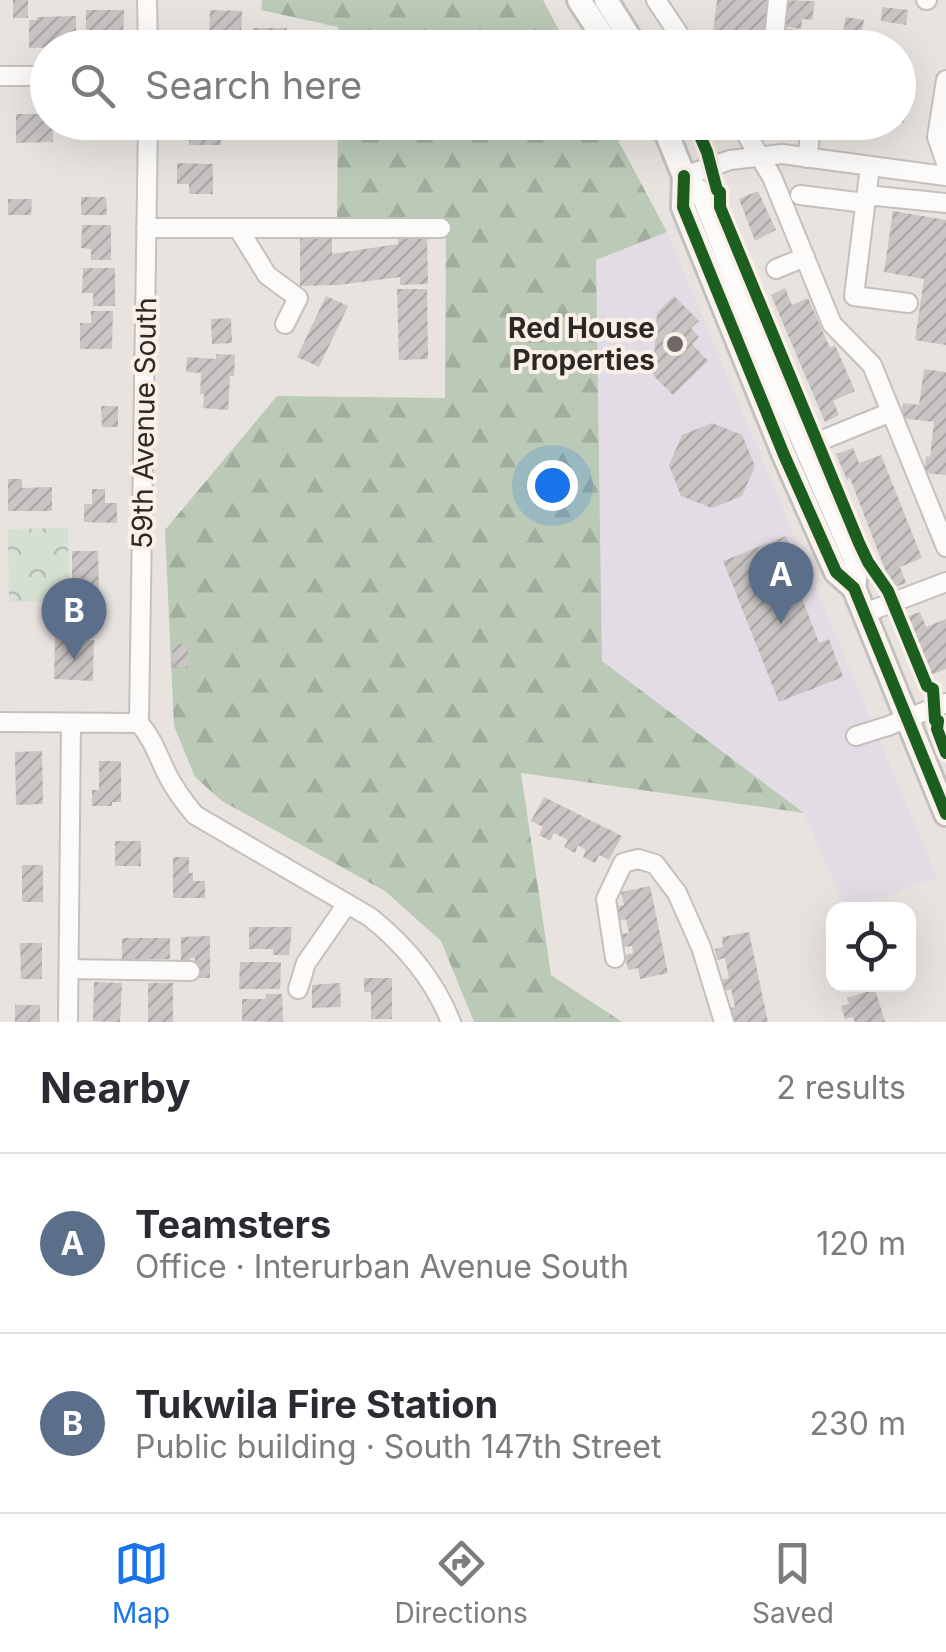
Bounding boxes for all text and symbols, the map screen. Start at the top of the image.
search box [30,30,916,140]
icon: search [65,58,120,113]
text: Search here [145,62,362,108]
street label: 59th Avenue South [125,297,163,549]
place label: Red House Properties [508,311,655,377]
marker: Red House Properties [664,333,686,355]
your location [527,460,578,511]
pin: A [748,542,814,624]
pin: B [42,578,106,660]
map controls [826,902,916,992]
button: locate [826,902,916,992]
text: Nearby [40,1062,191,1113]
text: 2 results [776,1068,906,1107]
text: Teamsters [135,1201,331,1247]
text: A [61,1224,84,1263]
text: 120 m [816,1224,906,1263]
text: Office · Interurban Avenue South [135,1247,629,1286]
text: Tukwila Fire Station [135,1381,498,1427]
text: B [62,1404,83,1443]
text: 230 m [810,1404,906,1443]
text: Public building · South 147th Street [135,1427,661,1466]
tab: Map [112,1536,170,1630]
tab: Directions [394,1536,528,1630]
tab: Saved [752,1536,834,1630]

